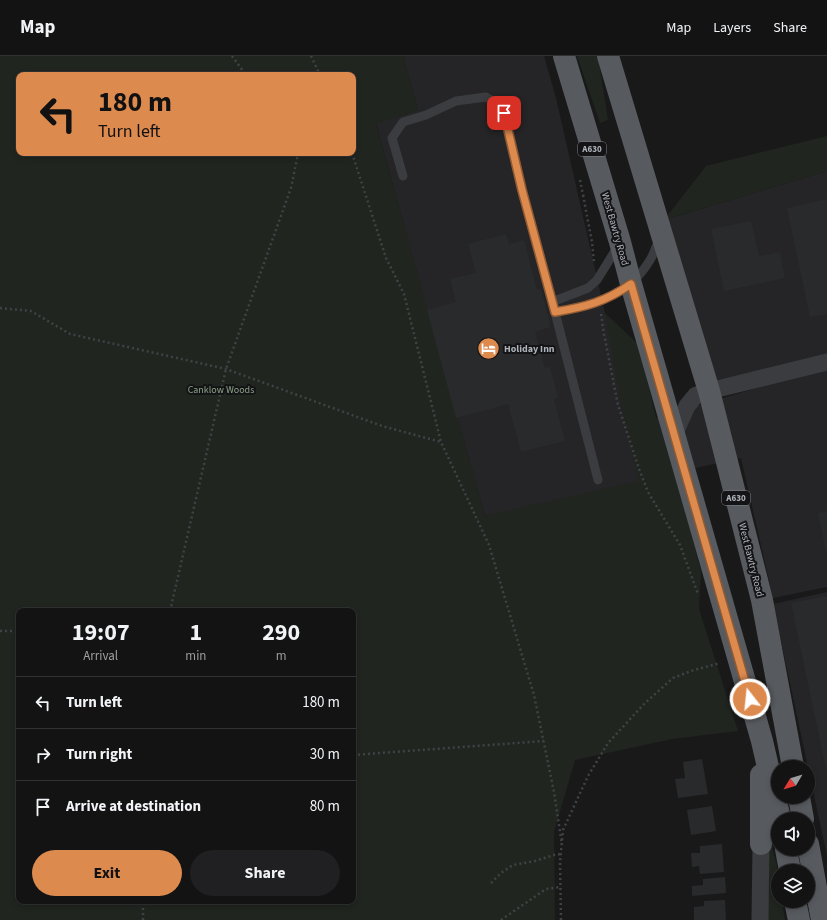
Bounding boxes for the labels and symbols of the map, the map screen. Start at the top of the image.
pin [487,96,521,130]
road number: A630 [578,142,606,156]
street label: West Bawtry Road [598,191,632,267]
hotel icon: Holiday Inn [476,336,502,362]
place label: Holiday Inn [504,342,555,356]
park label: Canklow Woods [188,383,254,397]
road number: A630 [722,491,750,505]
street label: West Bawtry Road [735,522,767,598]
position arrow [729,678,771,720]
north arrow [771,760,815,804]

